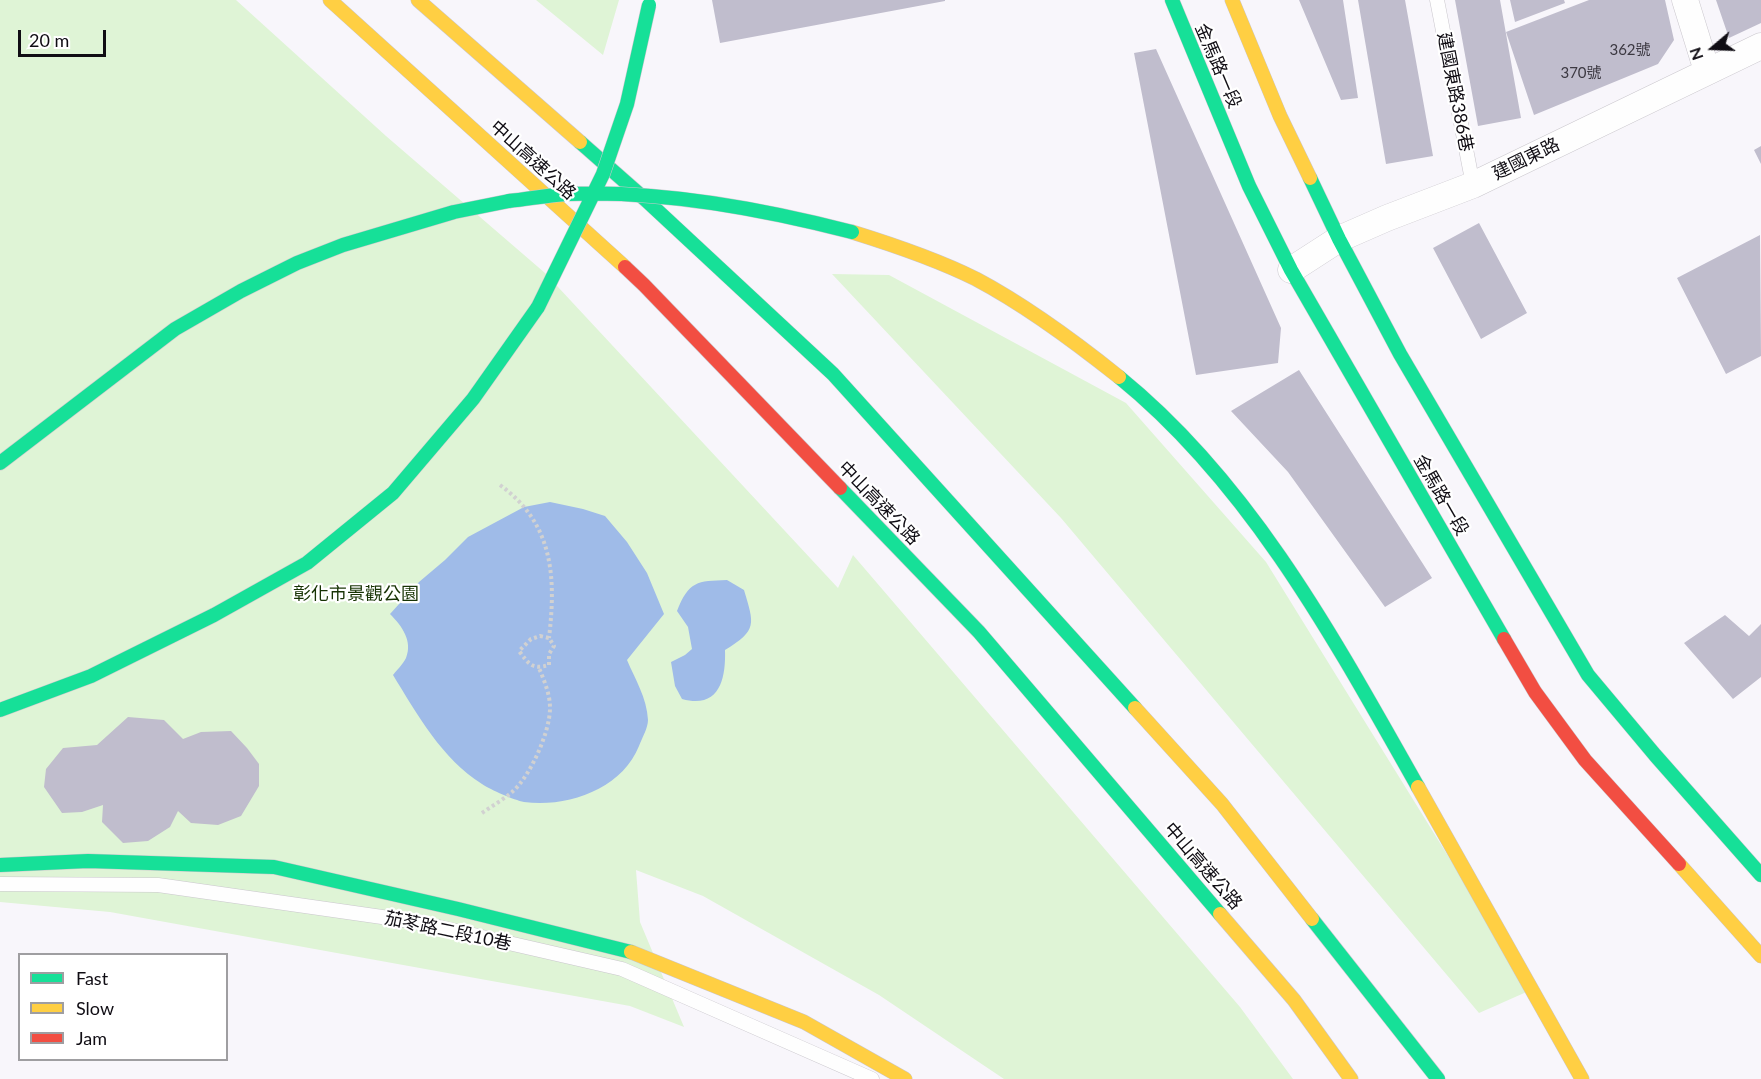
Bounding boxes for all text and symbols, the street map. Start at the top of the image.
scale bar [21,18,110,56]
north arrow [1683,18,1743,78]
street label: 金馬路一段 [1190,20,1246,112]
text: 20 m [29,29,69,51]
street label: 建國東路386巷 [1433,30,1477,154]
house number: 362號 [1609,41,1651,59]
text: N [1685,45,1706,63]
house number: 370號 [1560,64,1602,82]
street label: 中山高速公路 [486,116,580,204]
street label: 建國東路 [1489,134,1563,184]
street label: 金馬路一段 [1409,451,1473,539]
street label: 中山高速公路 [834,457,924,549]
park label: 彰化市景觀公園 [293,583,419,605]
street label: 中山高速公路 [1159,818,1247,914]
street label: 茄苳路二段10巷 [383,907,513,955]
legend [18,953,228,1061]
text: Fast [76,967,108,989]
text: Slow [76,997,114,1019]
text: Jam [76,1027,107,1049]

